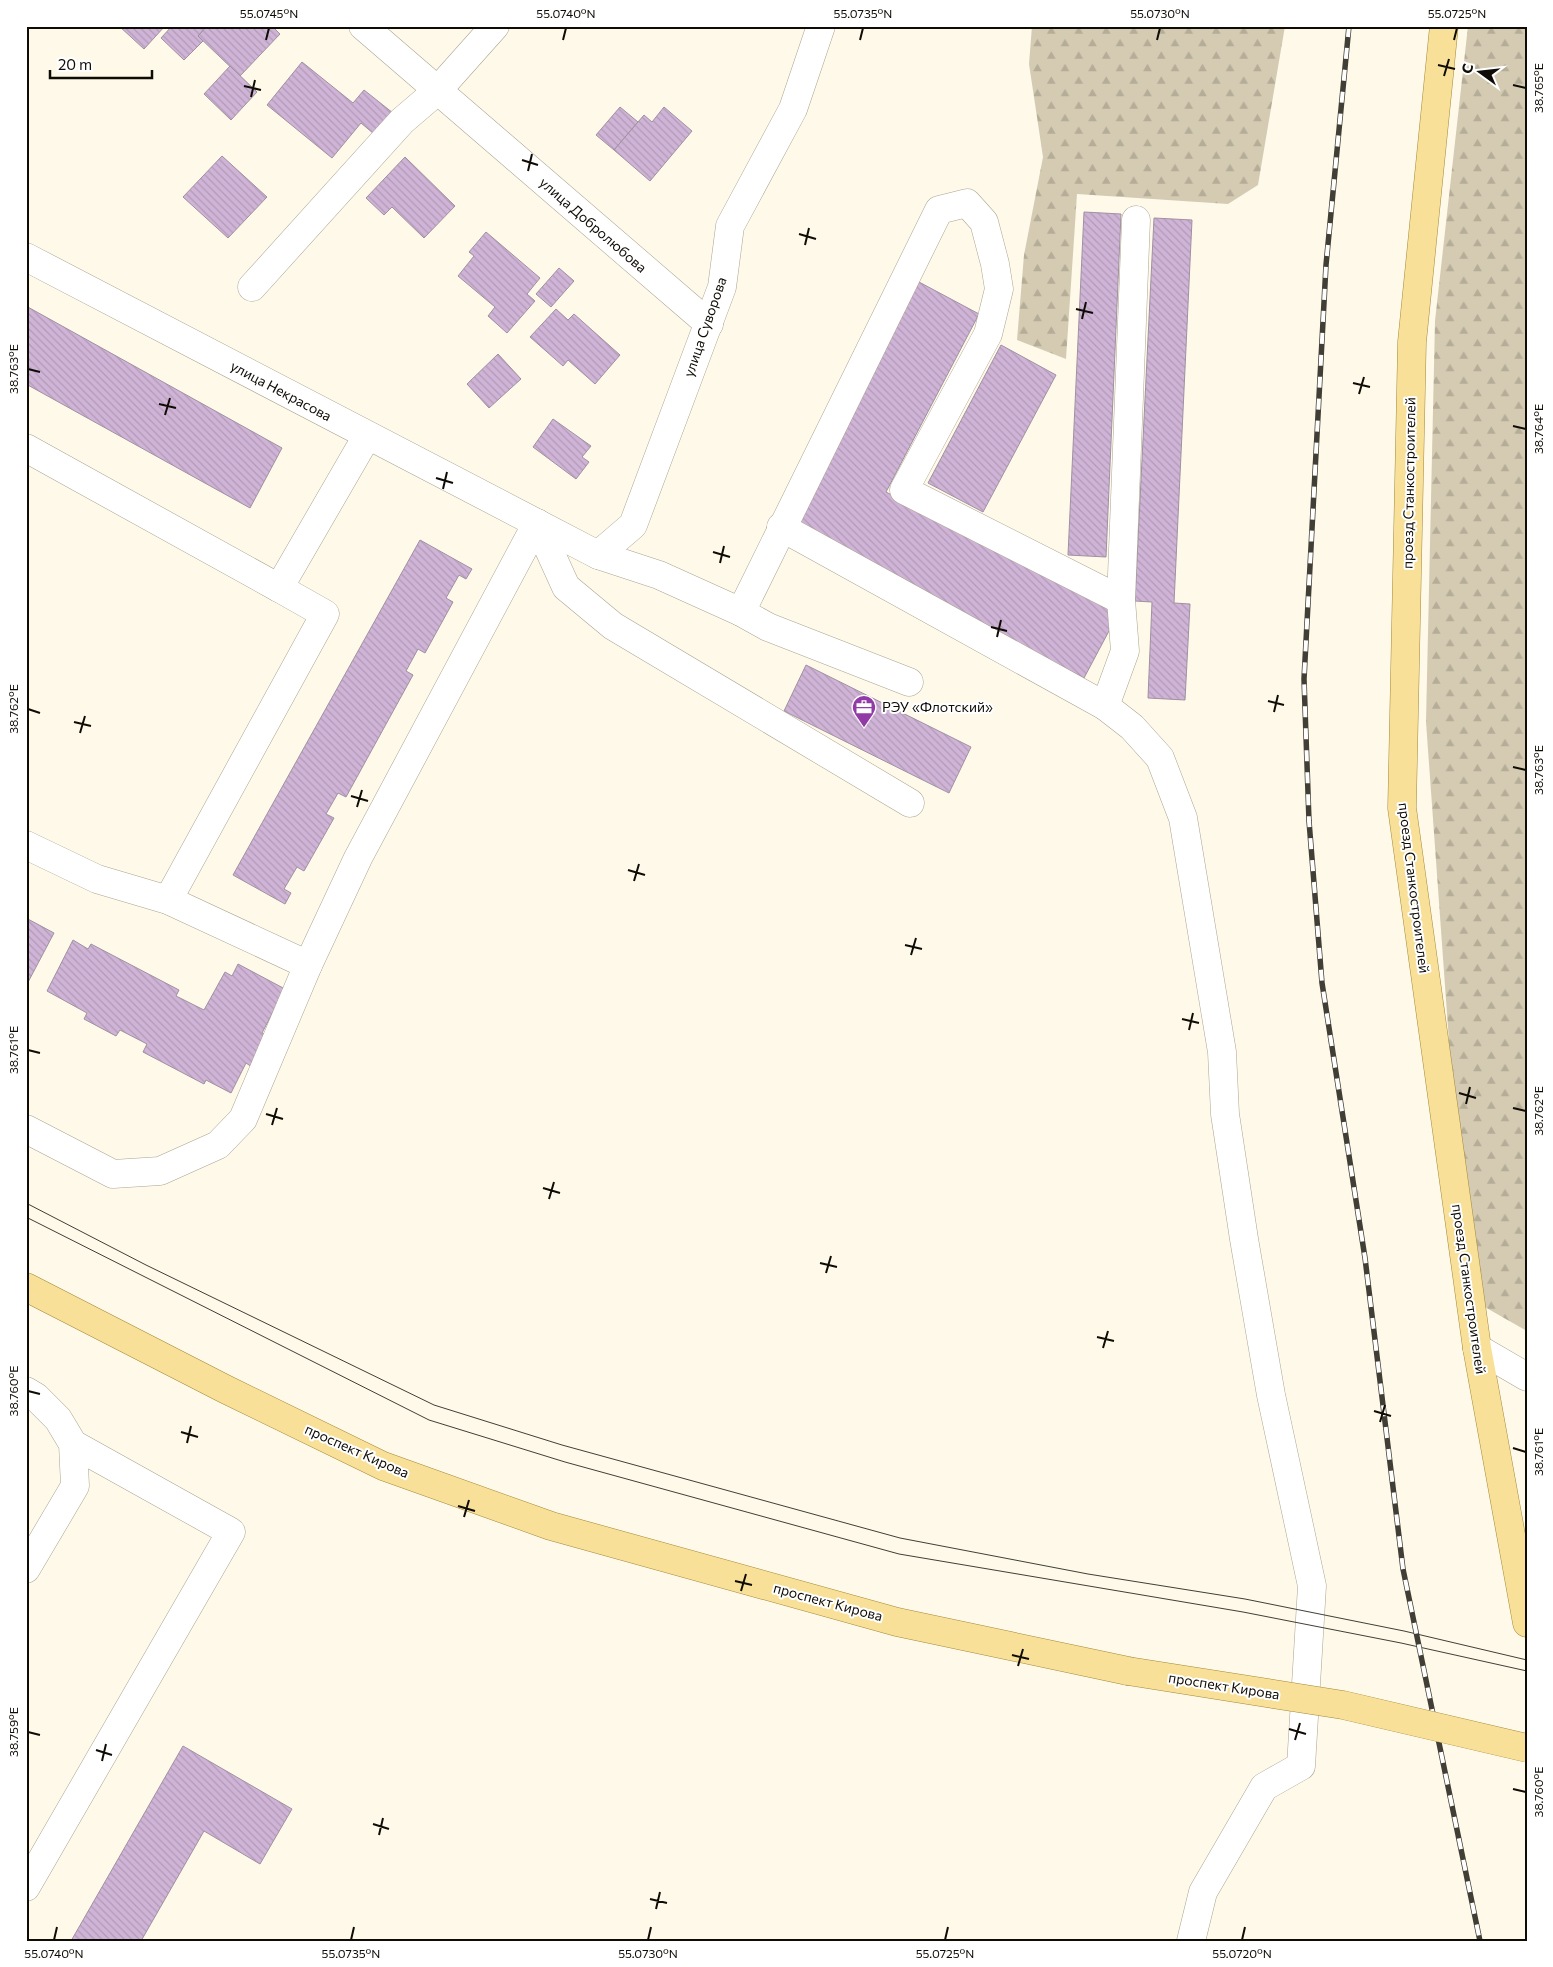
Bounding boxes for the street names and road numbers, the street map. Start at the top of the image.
street label: улица Добролюбова [536,173,650,276]
street label: улица Суворова [679,275,730,379]
street label: улица Некрасова [228,357,335,424]
street label: проезд Станкостроителей [1399,397,1418,569]
street label: проезд Станкостроителей [1396,802,1433,974]
street label: проезд Станкостроителей [1449,1203,1490,1375]
street label: проспект Кирова [302,1420,412,1481]
street label: проспект Кирова [772,1579,885,1624]
street label: проспект Кирова [1167,1668,1281,1703]

